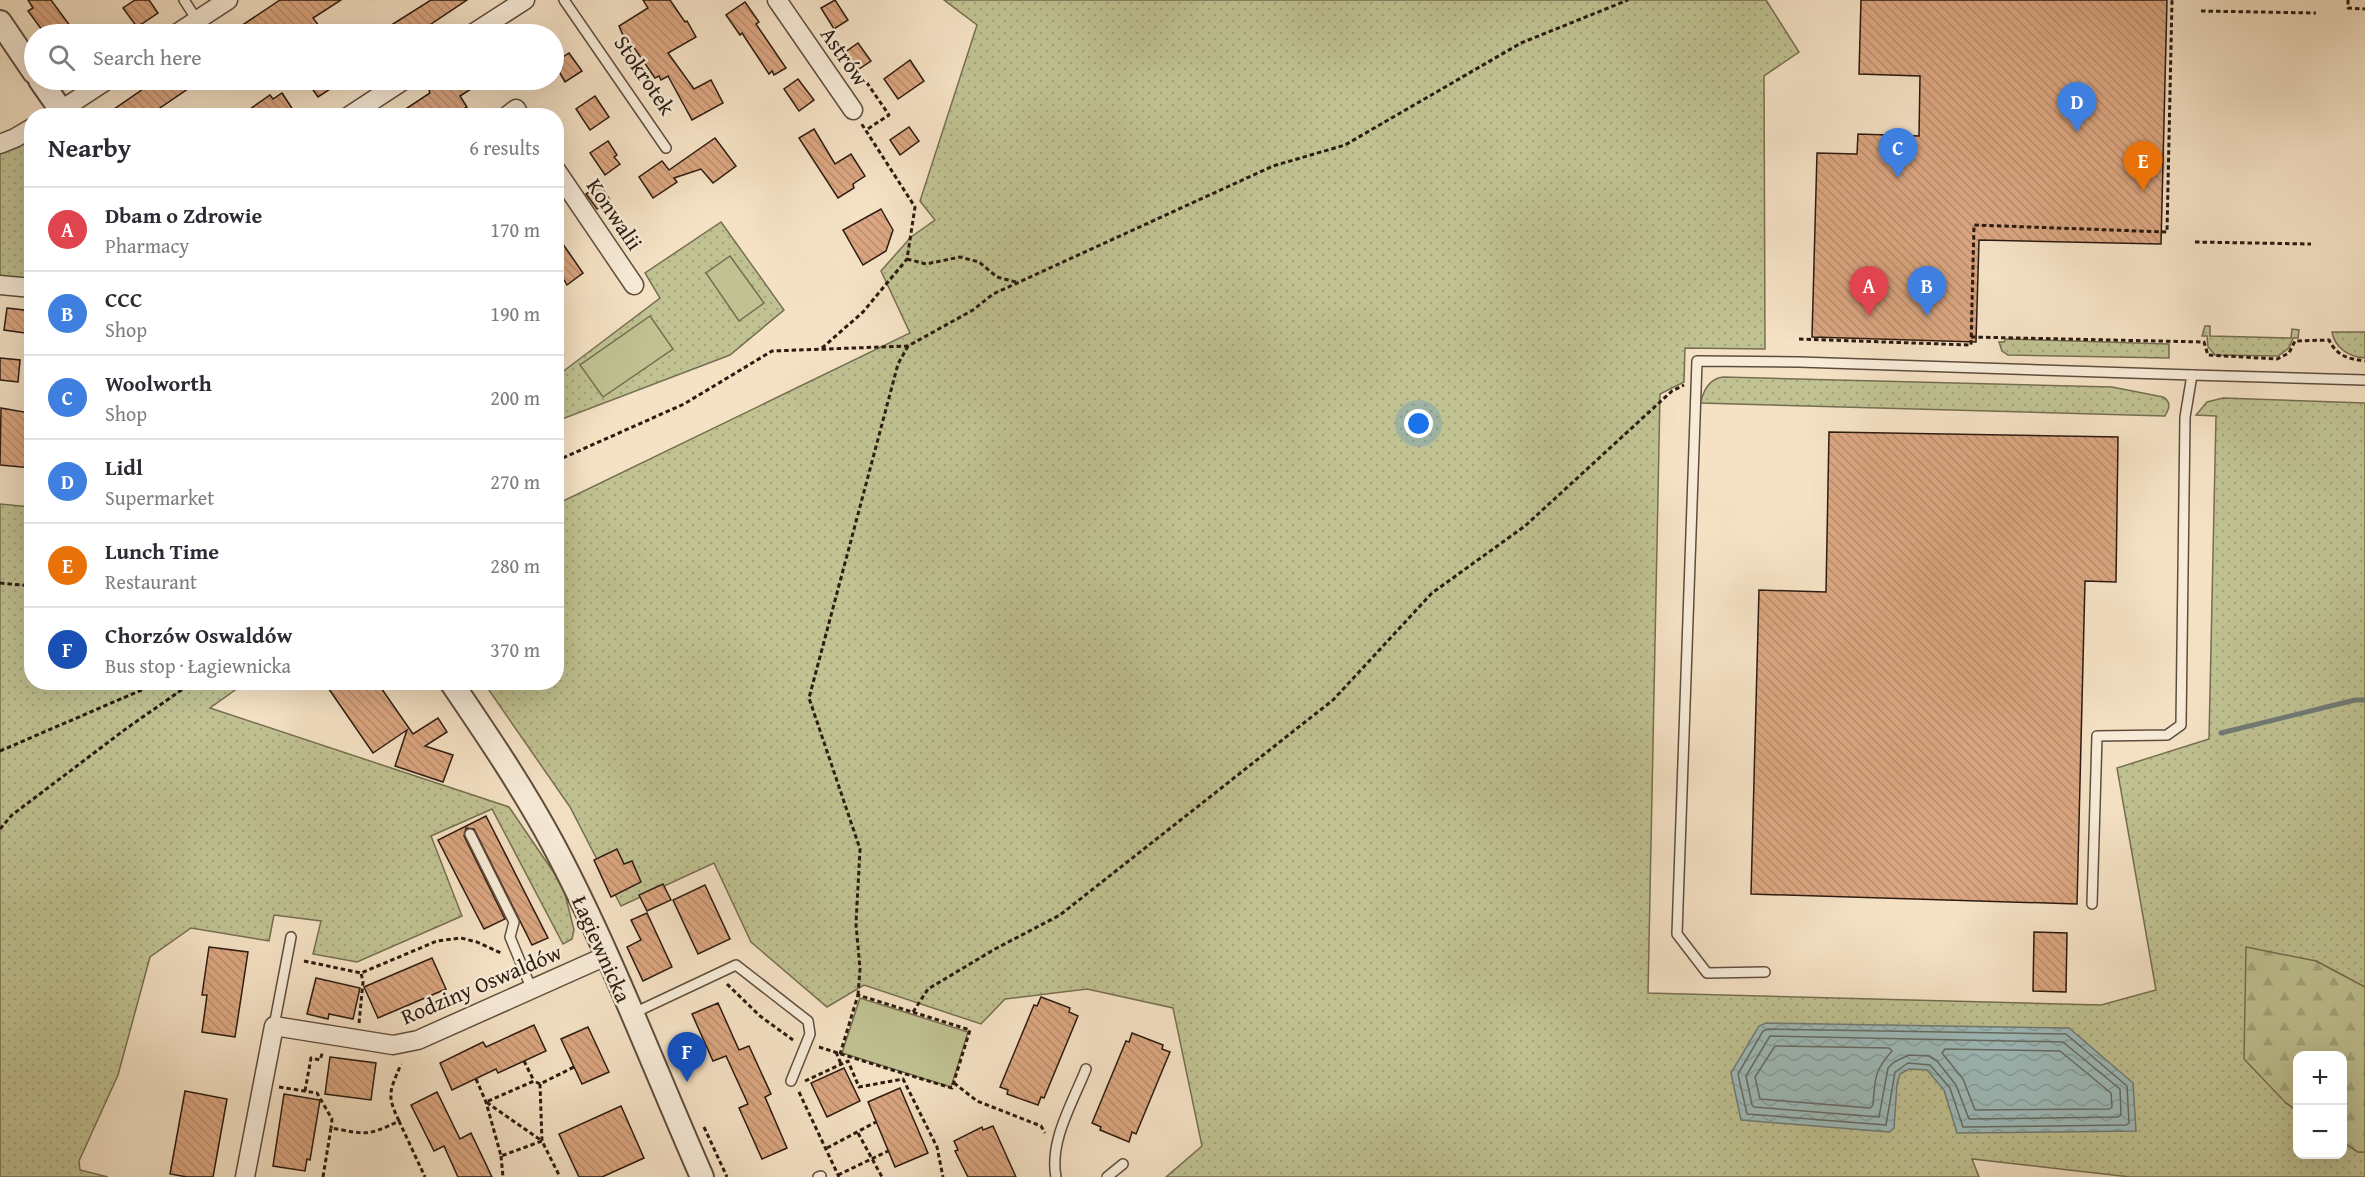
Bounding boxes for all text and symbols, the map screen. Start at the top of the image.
street label: Astrów [813,20,877,92]
search box [24,24,564,90]
street label: Stokrotek [607,29,684,122]
icon: search [45,41,78,74]
text: Search here [93,41,202,73]
pin: D [2058,82,2096,132]
text: Nearby [48,128,131,167]
pin: C [1878,128,1918,178]
text: 6 results [469,133,540,162]
pin: E [2124,142,2162,191]
street label: Konwalii [579,172,651,256]
text: Dbam o Zdrowie [105,199,262,231]
text: A [61,215,74,244]
text: 170 m [490,215,540,244]
text: Pharmacy [105,231,189,260]
pin: A [1850,266,1888,316]
pin: B [1908,266,1946,316]
text: CCC [105,283,142,315]
text: B [61,299,74,328]
text: 190 m [490,299,540,328]
text: Shop [105,315,147,344]
text: Woolworth [105,367,212,399]
text: C [62,383,73,412]
text: 200 m [490,383,540,412]
text: Shop [105,399,147,428]
your location [1404,409,1433,438]
text: Lidl [105,451,143,483]
text: D [61,467,74,496]
text: 270 m [490,467,540,496]
text: Supermarket [105,483,214,512]
text: Lunch Time [105,535,219,567]
text: E [62,551,73,580]
text: 280 m [490,551,540,580]
text: Restaurant [105,567,197,596]
text: Chorzów Oswaldów [105,619,292,651]
text: F [62,635,73,664]
text: 370 m [490,635,540,664]
text: Bus stop · Łagiewnicka [105,651,291,680]
street label: Łagiewnicka [564,891,640,1008]
street label: Rodziny Oswaldów [396,935,567,1032]
pin: F [668,1032,706,1082]
map controls [2293,1051,2347,1159]
button: + [2293,1051,2347,1105]
button: − [2293,1105,2347,1159]

